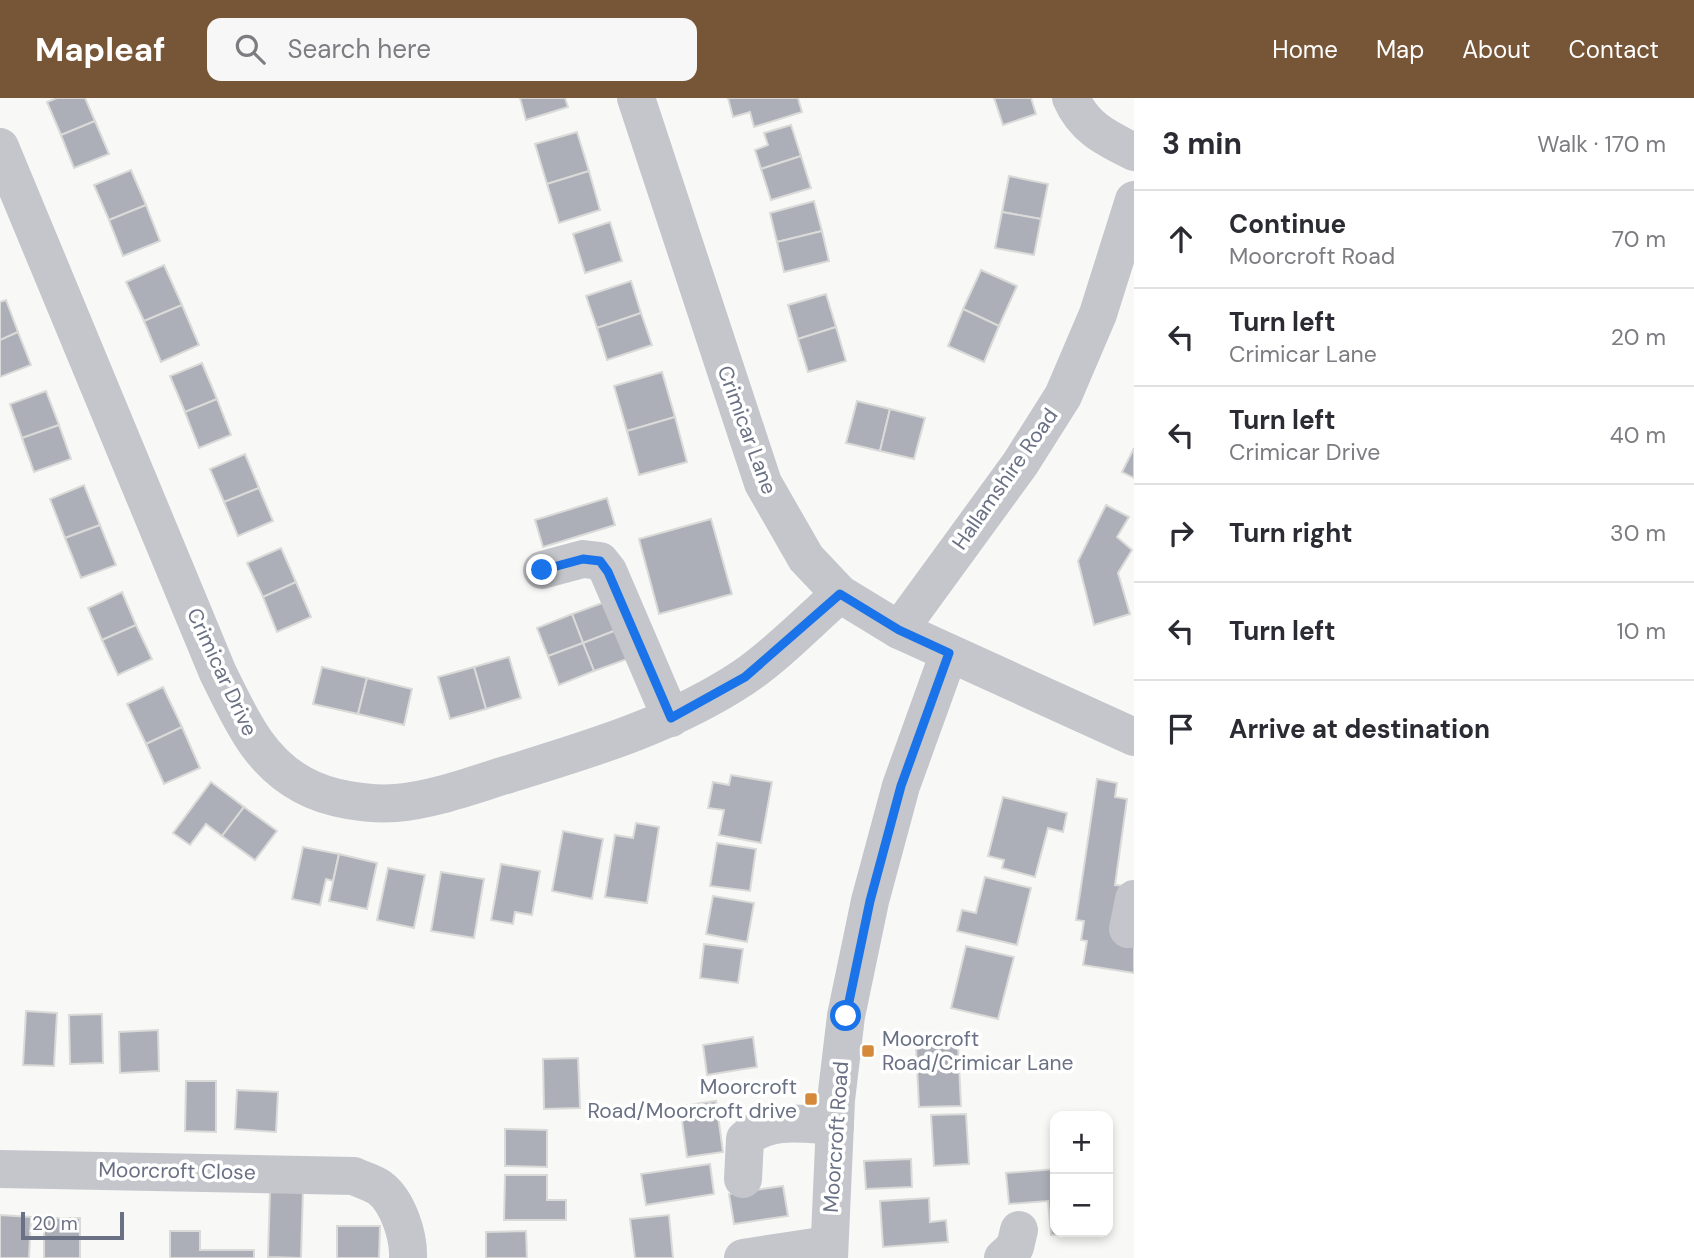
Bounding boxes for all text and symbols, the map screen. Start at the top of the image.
search box [207,18,697,81]
text: Mapleaf [35,28,165,71]
icon: search [231,30,269,68]
text: Search here [287,32,431,66]
text: Home [1272,34,1338,65]
text: Map [1376,34,1424,65]
text: About [1462,34,1531,65]
text: Contact [1569,34,1659,65]
text: 3 min [1162,124,1242,163]
text: Walk · 170 m [1537,129,1666,159]
text: Continue [1229,207,1346,241]
icon: ahead [1162,220,1200,258]
text: 70 m [1612,224,1666,254]
text: Moorcroft Road [1229,241,1395,271]
text: Turn left [1229,305,1336,339]
icon: left [1162,318,1200,356]
text: 20 m [1611,322,1666,352]
text: Crimicar Lane [1229,339,1377,369]
street label: Crimicar Lane [711,362,783,498]
street label: Hallamshire Road [946,403,1064,555]
text: Turn left [1229,403,1336,437]
icon: left [1162,416,1200,454]
text: 40 m [1610,420,1666,450]
text: Crimicar Drive [1229,437,1380,467]
icon: right [1162,514,1200,552]
text: Turn right [1229,516,1353,550]
text: 30 m [1610,518,1666,548]
route end [526,554,557,585]
street label: Crimicar Drive [180,603,264,741]
icon: left [1162,612,1200,650]
text: Turn left [1229,614,1336,648]
text: 10 m [1616,616,1666,646]
icon: arrive [1162,710,1200,748]
text: Arrive at destination [1229,712,1490,746]
route start [830,1000,861,1031]
place label: Moorcroft Road/Crimicar Lane [882,1025,1073,1077]
marker: Moorcroft Road/Crimicar Lane [860,1043,876,1059]
street label: Moorcroft Road [817,1060,855,1214]
place label: Moorcroft Road/Moorcroft drive [588,1073,797,1125]
marker: Moorcroft Road/Moorcroft drive [803,1091,819,1107]
map controls [1050,1111,1113,1237]
button: + [1050,1111,1113,1174]
street label: Moorcroft Close [98,1156,256,1186]
button: − [1050,1174,1113,1237]
scale bar [21,1209,124,1241]
text: 20 m [32,1211,78,1236]

